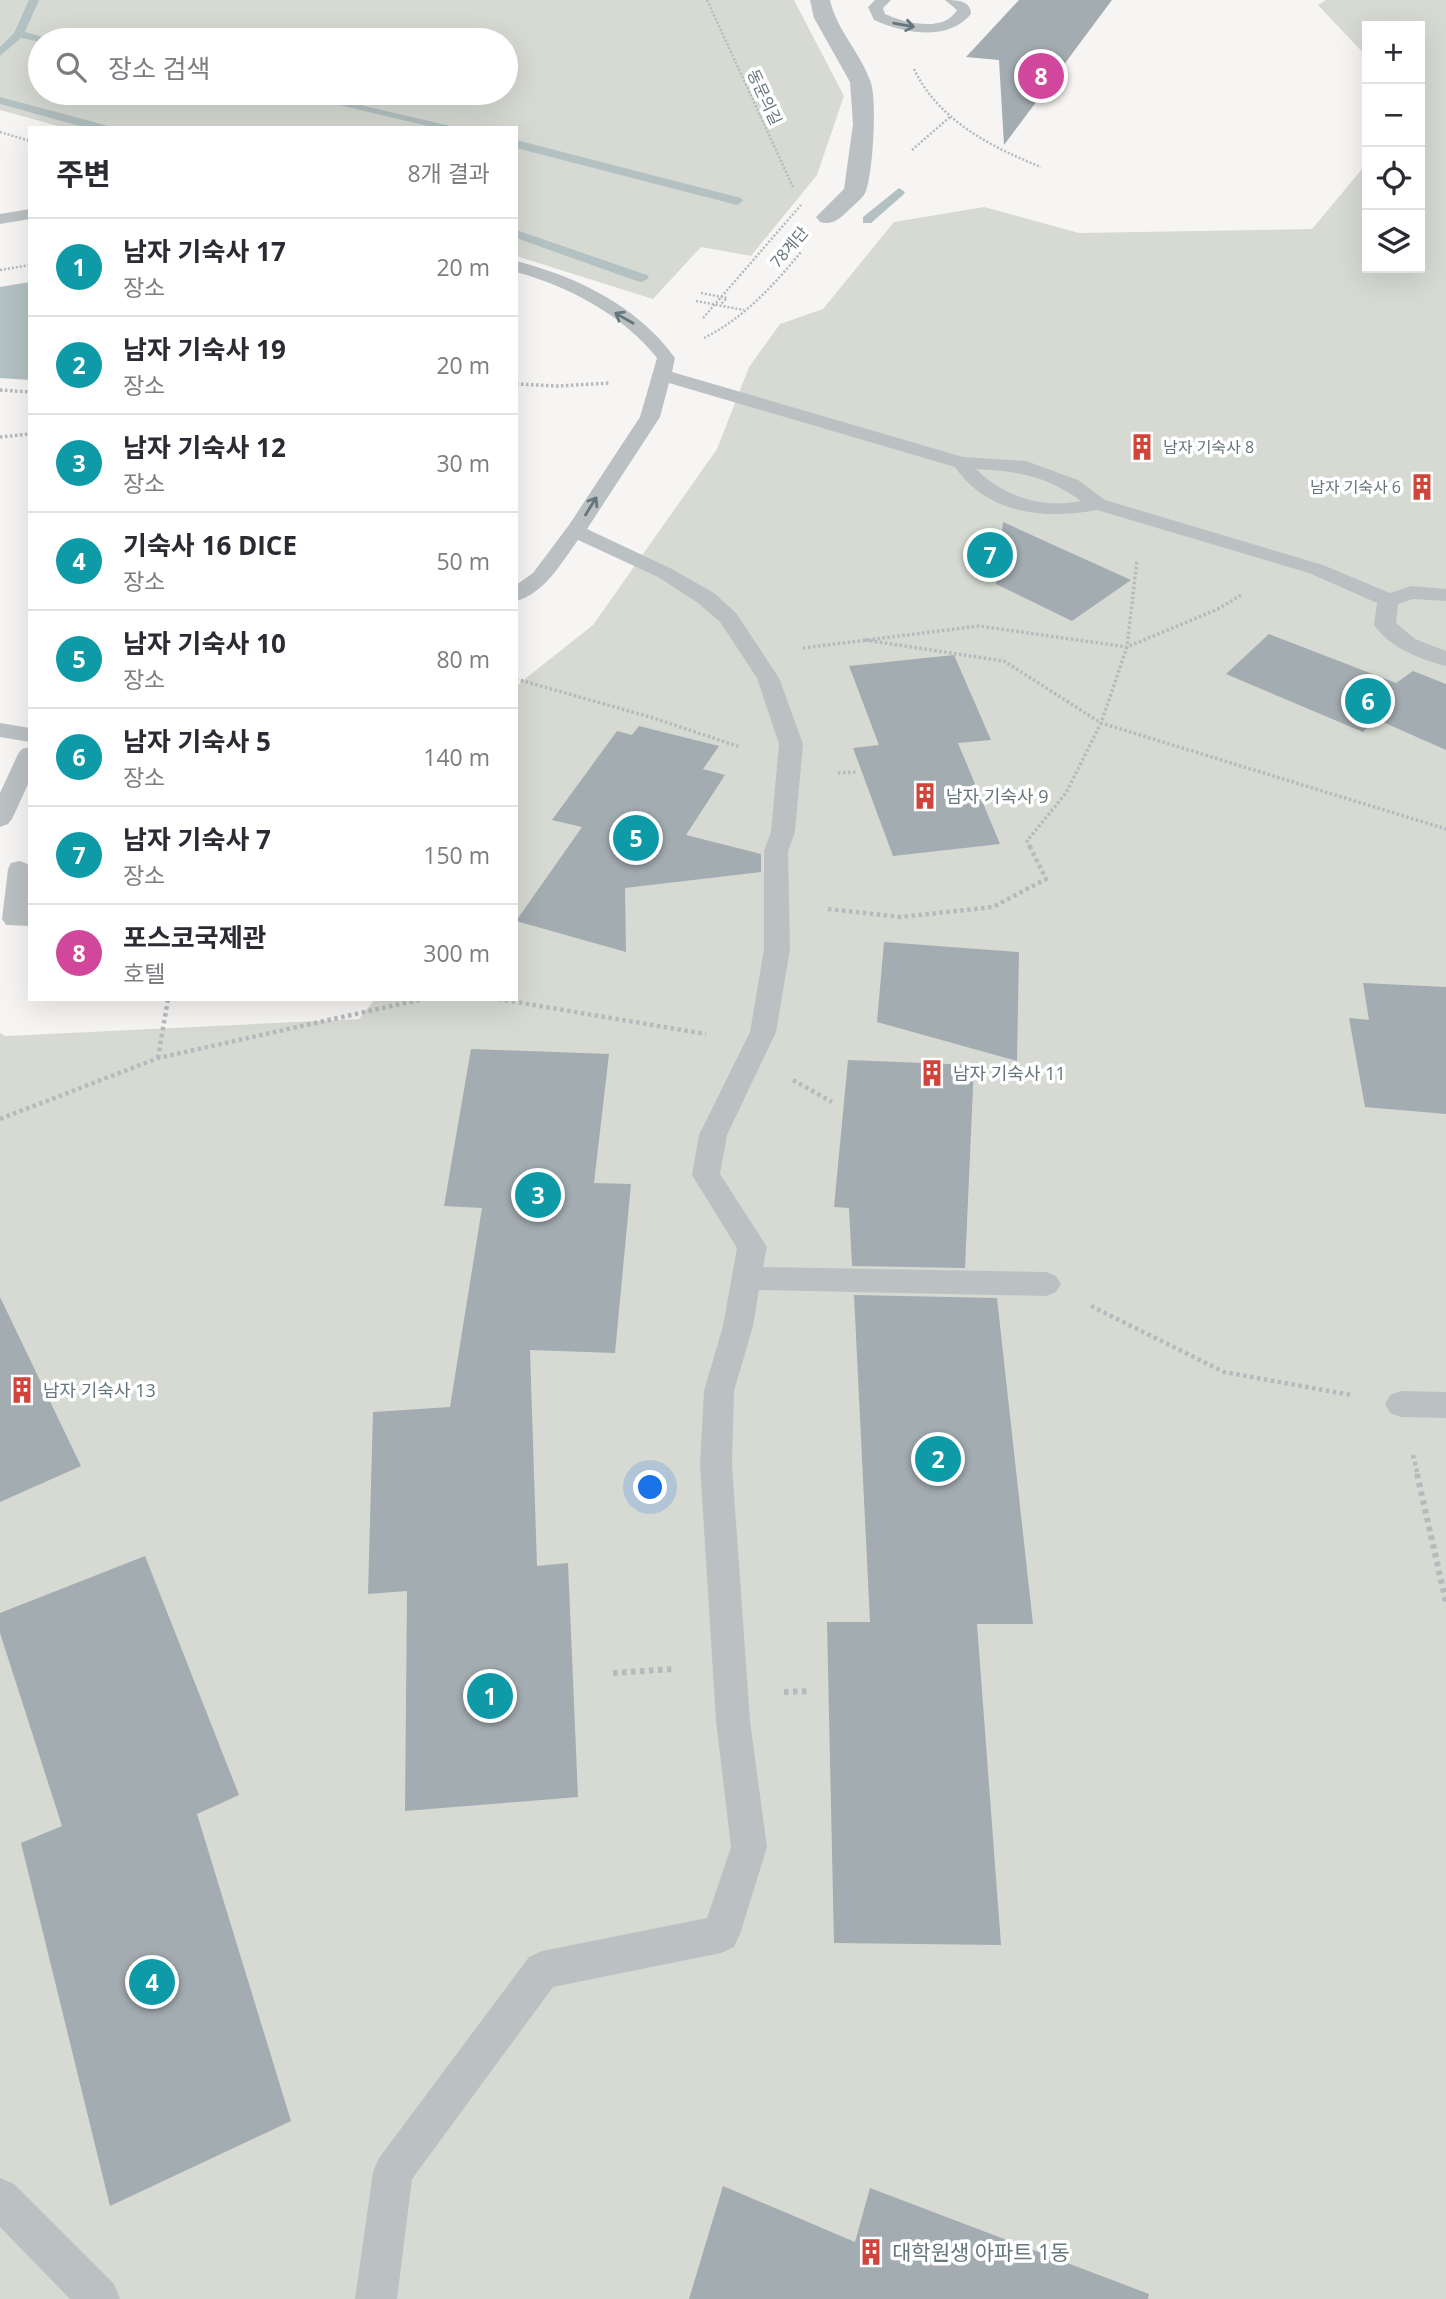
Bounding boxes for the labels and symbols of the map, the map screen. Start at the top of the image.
one-way arrow [892,19,915,32]
pin: 8 [1018,50,1064,102]
street label: 동문의길 [743,66,787,128]
street label: 78계단 [765,222,813,272]
one-way arrow [614,311,634,325]
building icon: 남자 기숙사 8 [1127,432,1157,462]
place label: 남자 기숙사 8 [1163,436,1254,458]
building icon: 남자 기숙사 6 [1407,472,1437,502]
place label: 남자 기숙사 6 [1310,476,1401,498]
one-way arrow [584,497,598,517]
pin: 7 [967,529,1013,581]
pin: 6 [1345,675,1391,727]
building icon: 남자 기숙사 9 [910,781,940,811]
place label: 남자 기숙사 9 [946,784,1048,808]
pin: 5 [613,812,659,864]
building icon: 남자 기숙사 11 [917,1058,947,1088]
place label: 남자 기숙사 11 [953,1061,1066,1085]
pin: 3 [515,1169,561,1221]
building icon: 남자 기숙사 13 [7,1375,37,1405]
place label: 남자 기숙사 13 [43,1378,156,1402]
pin: 2 [915,1433,961,1485]
your location [633,1470,667,1504]
pin: 1 [467,1670,513,1722]
pin: 4 [129,1956,175,2008]
building icon: 대학원생 아파트 1동 [856,2237,886,2267]
place label: 대학원생 아파트 1동 [892,2238,1069,2266]

